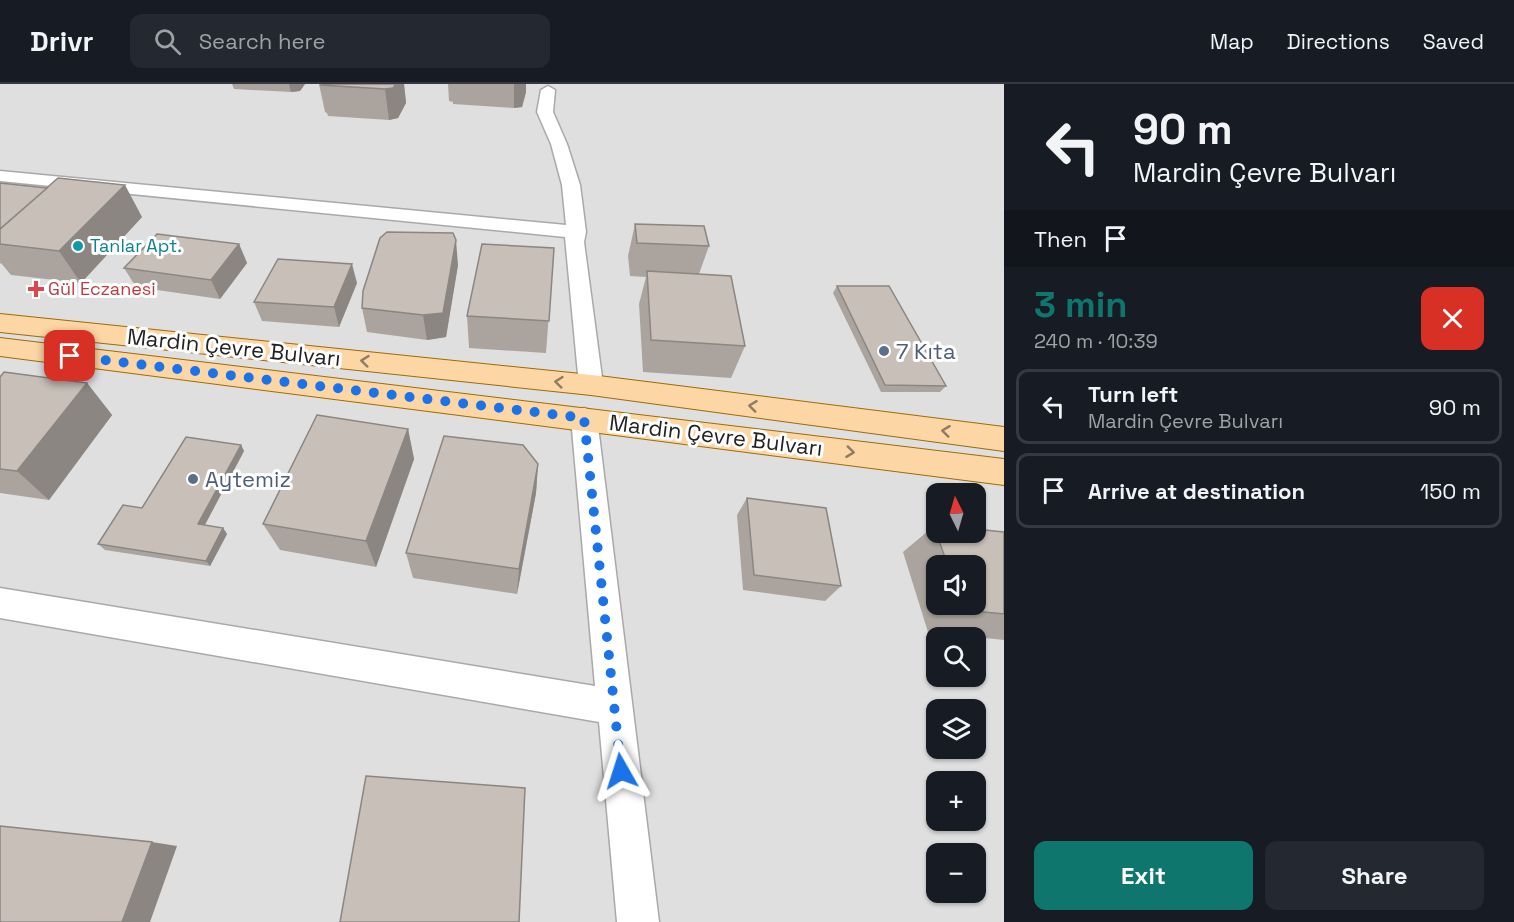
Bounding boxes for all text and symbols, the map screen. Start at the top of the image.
search box [130,14,550,68]
text: Drivr [30,23,94,59]
icon: search [151,25,184,58]
text: Search here [199,27,325,55]
text: Map [1210,28,1254,55]
text: Directions [1287,28,1390,55]
text: Saved [1423,28,1484,55]
text: 90 m [1133,103,1233,156]
icon: left [1034,108,1112,186]
text: Mardin Çevre Bulvarı [1133,155,1396,190]
icon: arrive [1099,222,1132,255]
text: Then [1034,225,1087,253]
place label: Tanlar Apt. [90,234,182,257]
marker: Tanlar Apt. [71,239,85,253]
place label: Gül Eczanesi [48,277,156,300]
marker: Gül Eczanesi [29,282,43,296]
text: 3 min [1034,282,1128,328]
button: close [1421,287,1484,350]
street label: Mardin Çevre Bulvarı [126,322,342,372]
text: 240 m · 10:39 [1034,328,1158,354]
pin [44,330,95,381]
place label: 7 Kıta [896,337,956,365]
icon: arrive [53,339,86,372]
marker: 7 Kıta [877,344,891,358]
one-way arrow [361,355,370,368]
one-way arrow [555,376,564,389]
text: Turn left [1088,380,1178,408]
icon: left [1037,390,1070,423]
text: 90 m [1429,393,1481,421]
one-way arrow [748,401,757,413]
street label: Mardin Çevre Bulvarı [608,408,824,462]
text: Mardin Çevre Bulvarı [1088,408,1283,434]
one-way arrow [941,426,951,438]
one-way arrow [845,446,855,458]
place label: Aytemiz [205,465,291,493]
marker: Aytemiz [186,472,200,486]
icon: arrive [1037,474,1070,507]
text: Arrive at destination [1088,477,1305,505]
text: 150 m [1420,477,1481,505]
north arrow [926,483,986,543]
map controls [926,483,986,903]
button: sound [926,555,986,615]
button: search [926,627,986,687]
button: layers [926,699,986,759]
position arrow [589,739,653,803]
button: + [926,771,986,831]
button: Exit [1034,841,1253,910]
button: Share [1265,841,1484,910]
button: − [926,843,986,903]

